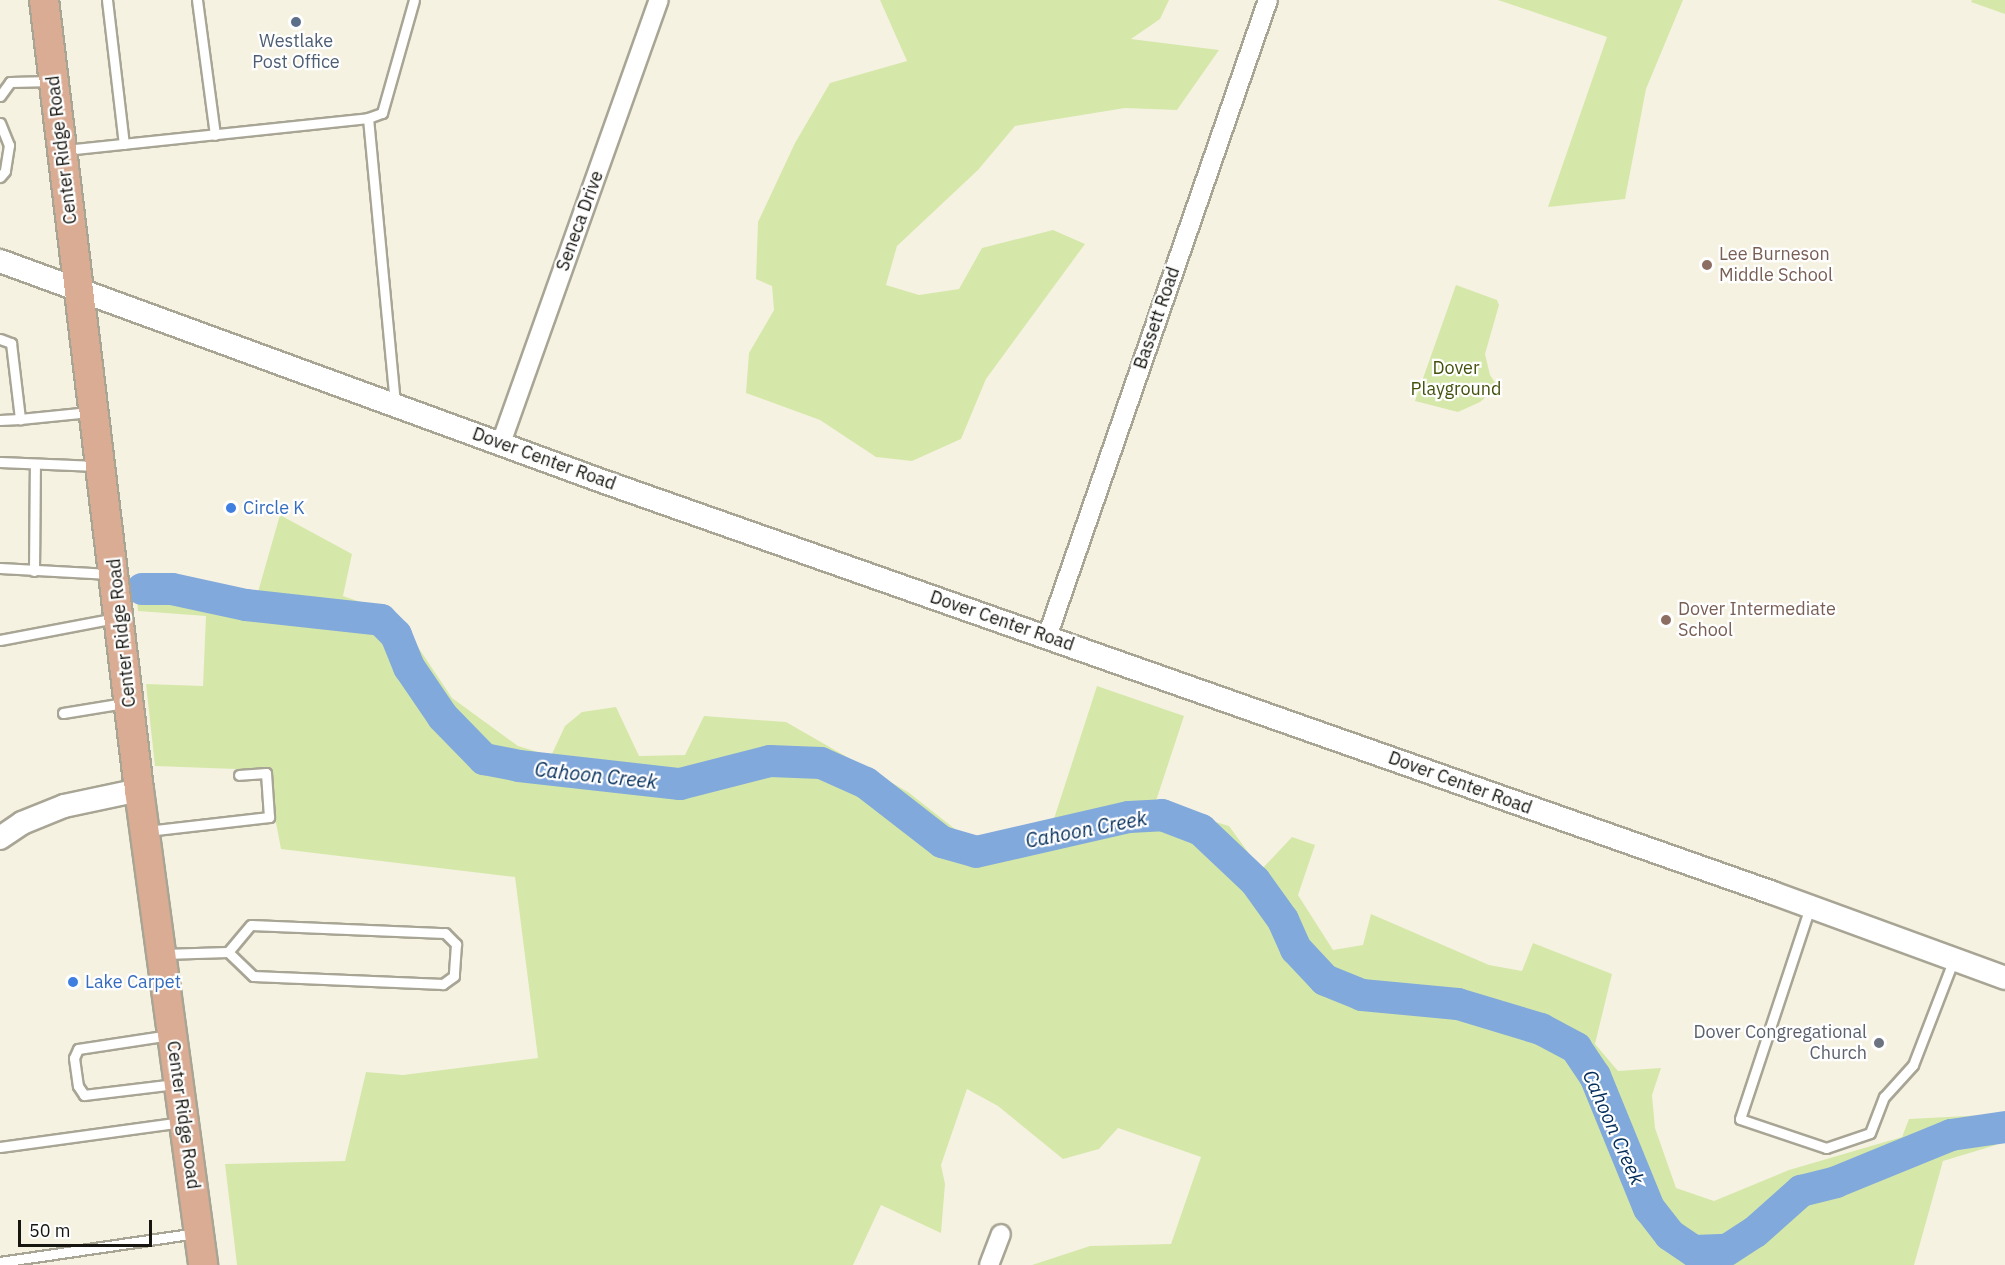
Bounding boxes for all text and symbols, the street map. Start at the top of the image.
marker: Westlake Post Office [289,15,303,29]
place label: Westlake Post Office [252,31,340,74]
street label: Center Ridge Road [42,74,82,226]
street label: Seneca Drive [552,168,608,274]
place label: Lee Burneson Middle School [1719,244,1833,286]
marker: Lee Burneson Middle School [1700,258,1714,272]
street label: Bassett Road [1129,264,1185,372]
park label: Dover Playground [1411,358,1501,400]
street label: Dover Center Road [469,423,619,495]
place label: Circle K [243,497,305,519]
marker: Circle K [224,501,238,515]
street label: Center Ridge Road [103,557,141,709]
street label: Dover Center Road [927,586,1077,656]
place label: Dover Intermediate School [1678,599,1836,642]
marker: Dover Intermediate School [1659,613,1673,627]
street label: Dover Center Road [1385,747,1535,819]
water label: Cahoon Creek [534,757,658,793]
water label: Cahoon Creek [1023,805,1149,853]
place label: Lake Carpet [85,971,181,993]
marker: Lake Carpet [66,975,80,989]
place label: Dover Congregational Church [1693,1022,1867,1064]
marker: Dover Congregational Church [1872,1036,1886,1050]
street label: Center Ridge Road [162,1039,204,1191]
water label: Cahoon Creek [1578,1066,1650,1188]
scale bar [21,1208,154,1246]
text: 50 m [29,1219,71,1242]

